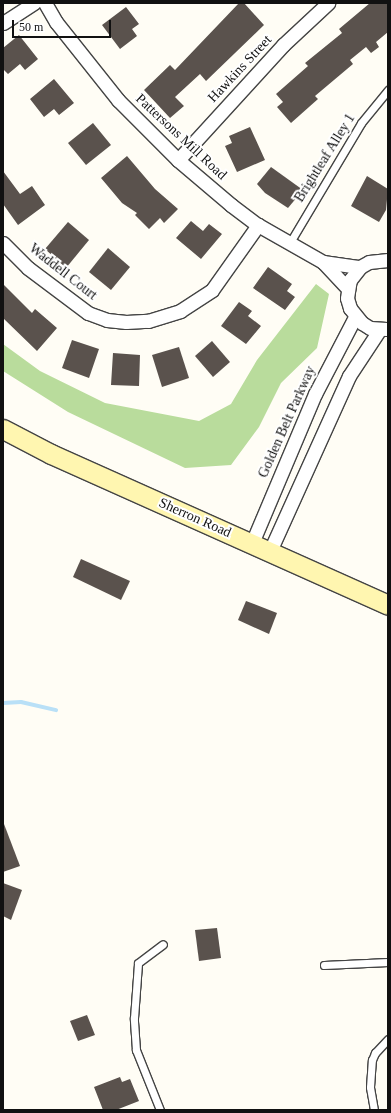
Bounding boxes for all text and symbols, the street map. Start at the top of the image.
scale bar [14,12,113,38]
text: 50 m [19,20,43,34]
street label: Hawkins Street [205,32,275,106]
street label: Pattersons Mill Road [132,91,230,183]
street label: Brightleaf Alley 1 [291,110,359,206]
street label: Waddell Court [26,240,100,304]
street label: Golden Belt Parkway [255,364,319,480]
street label: Sherron Road [156,495,234,541]

